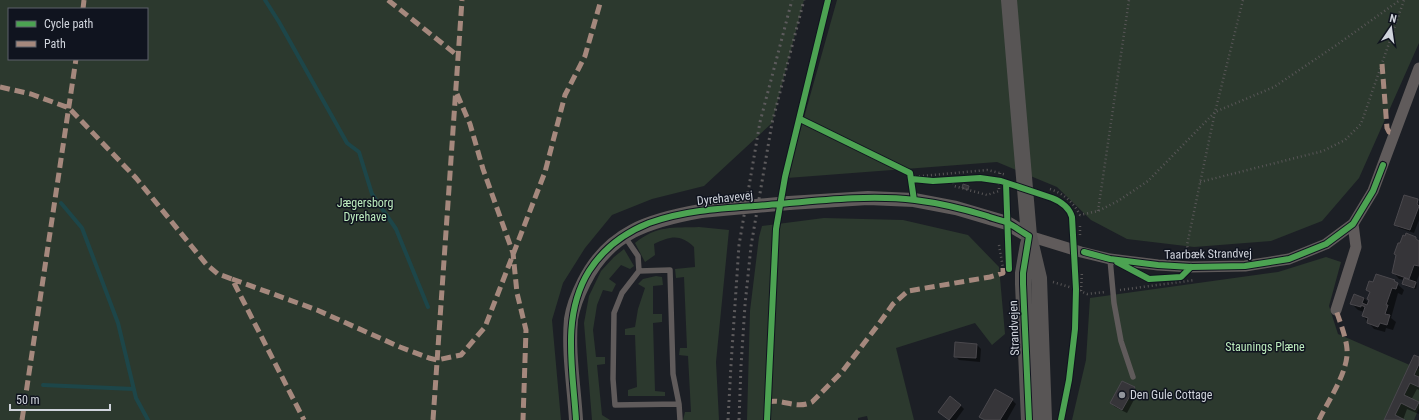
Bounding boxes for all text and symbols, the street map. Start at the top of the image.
legend [8,8,148,60]
north arrow [1371,8,1411,48]
text: N [1388,12,1398,26]
text: Cycle path [44,17,94,31]
text: Path [44,37,66,51]
street label: Dyrehavevej [696,188,754,208]
park label: Jægersborg Dyrehave [337,196,393,224]
street label: Taarbæk Strandvej [1164,246,1252,262]
street label: Strandvejen [1006,300,1022,356]
park label: Staunings Plæne [1225,340,1305,354]
scale bar [10,386,110,412]
place label: Den Gule Cottage [1130,388,1213,402]
marker: Den Gule Cottage [1117,390,1127,400]
text: 50 m [16,393,40,407]

